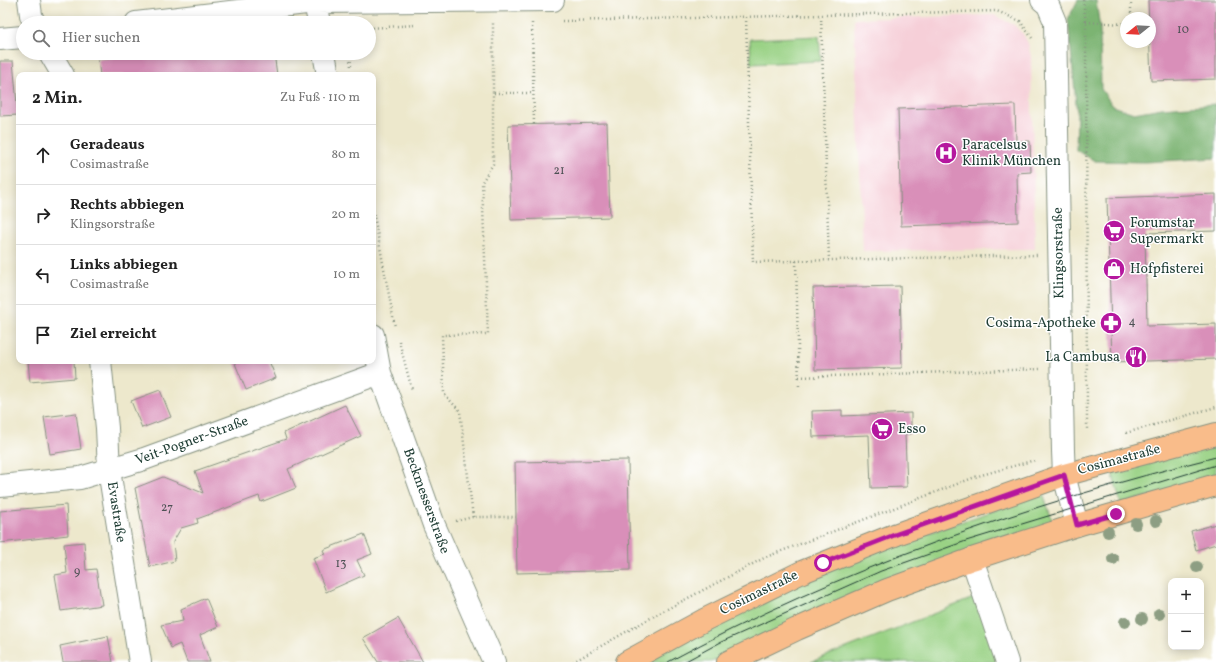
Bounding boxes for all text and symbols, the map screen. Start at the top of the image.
north arrow [1120,12,1156,48]
search box [16,16,376,60]
house number: 10 [1177,22,1189,38]
icon: search [30,27,52,49]
text: Hier suchen [62,28,140,49]
text: 2 Min. [32,87,83,110]
text: Zu Fuß · 110 m [280,89,360,107]
text: Geradeaus [70,135,145,156]
place label: Paracelsus Klinik München [962,136,1061,171]
hospital icon: Paracelsus Klinik München [933,140,959,166]
icon: ahead [32,144,54,166]
text: 80 m [331,146,360,164]
text: Cosimastraße [70,156,149,174]
house number: 21 [553,163,565,179]
text: Rechts abbiegen [70,195,185,216]
icon: right [32,204,54,226]
text: 20 m [331,206,360,224]
street label: Klingsorstraße [1049,207,1069,299]
place label: Forumstar Supermarkt [1130,214,1204,249]
text: Klingsorstraße [70,216,155,234]
supermarket icon: Forumstar Supermarkt [1101,218,1127,244]
text: Links abbiegen [70,255,178,276]
shop icon: Hofpfisterei [1101,256,1127,282]
place label: Hofpfisterei [1130,260,1204,279]
icon: left [32,264,54,286]
text: 10 m [333,266,360,284]
text: Cosimastraße [70,276,149,294]
pharmacy icon: Cosima-Apotheke [1098,310,1124,336]
place label: Cosima-Apotheke [986,314,1096,333]
house number: 4 [1128,314,1136,330]
icon: arrive [32,324,54,346]
text: Ziel erreicht [70,324,157,345]
restaurant icon: La Cambusa [1123,344,1149,370]
place label: La Cambusa [1045,348,1120,367]
street label: Veit-Pogner-Straße [133,412,251,470]
supermarket icon: Esso [869,416,895,442]
place label: Esso [898,420,926,439]
street label: Cosimastraße [1076,440,1163,480]
street label: Beckmesserstraße [398,446,454,557]
street label: Evastraße [102,480,130,544]
house number: 27 [161,500,173,516]
route end [1107,505,1125,523]
route start [814,554,832,572]
house number: 13 [336,556,346,572]
house number: 9 [74,564,80,580]
street label: Cosimastraße [717,566,802,620]
map controls [1168,578,1204,650]
button: + [1168,578,1204,614]
button: − [1168,614,1204,650]

